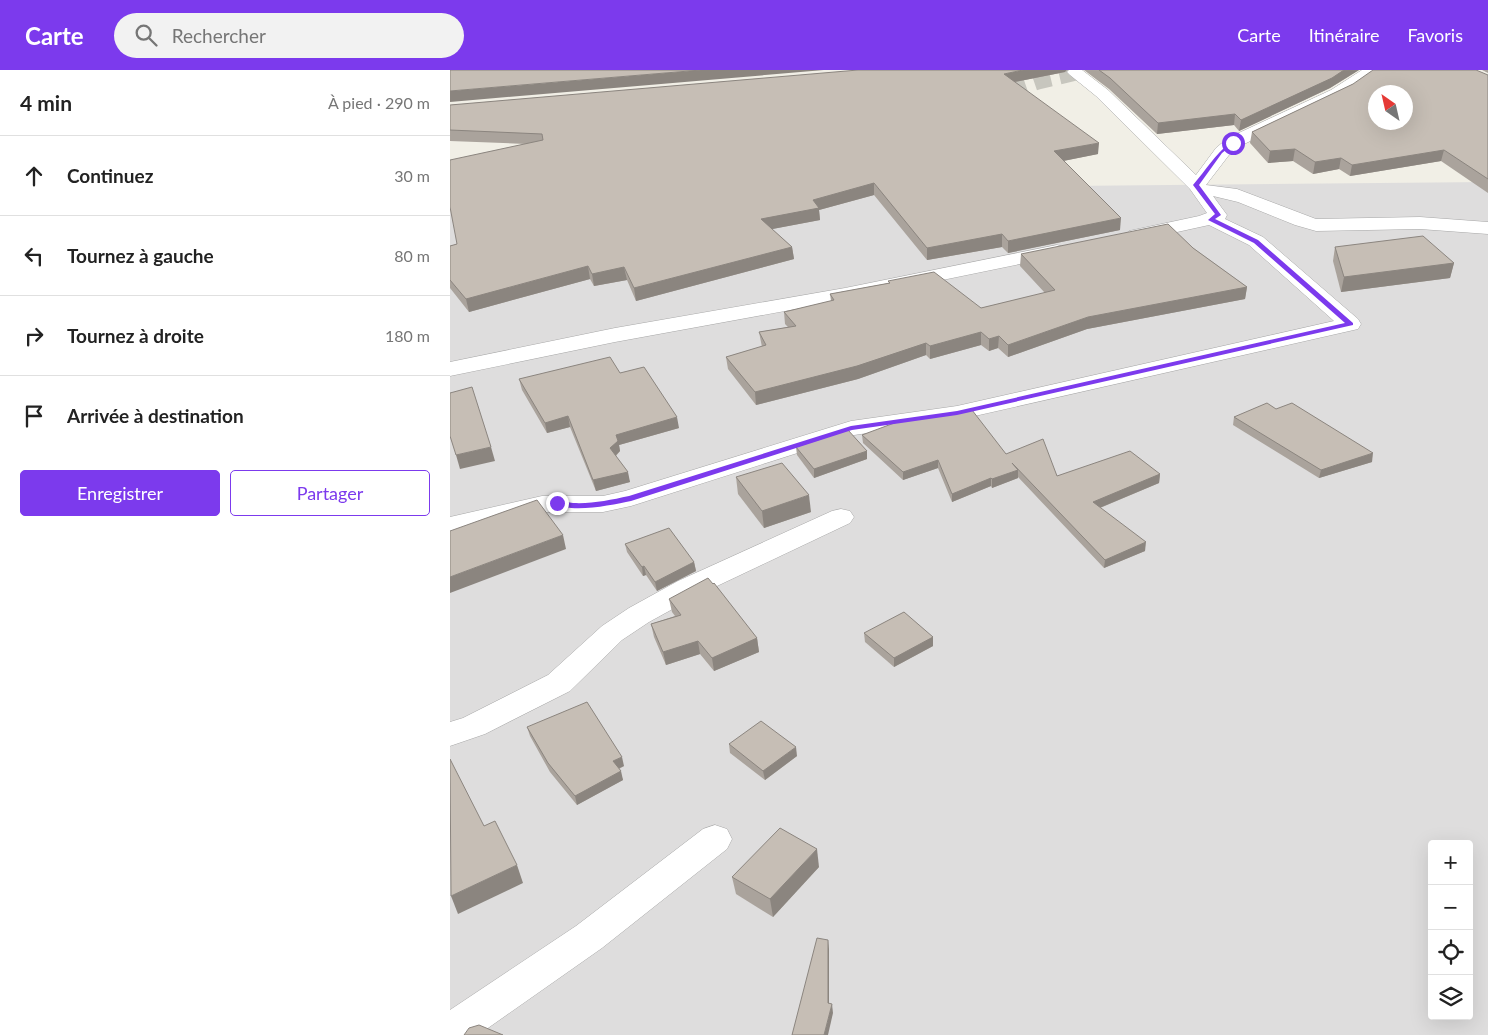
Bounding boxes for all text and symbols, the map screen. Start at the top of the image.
search box [114,13,464,58]
text: Carte [25,21,84,50]
icon: search [132,21,160,49]
text: Rechercher [172,24,266,47]
text: Carte [1237,24,1281,46]
text: Itinéraire [1309,24,1379,46]
text: Favoris [1407,24,1463,46]
north arrow [1368,85,1413,130]
text: 4 min [20,90,72,115]
text: À pied · 290 m [328,93,430,112]
route start [1222,132,1245,155]
icon: ahead [20,162,48,190]
text: Continuez [67,164,153,187]
text: 30 m [394,166,430,185]
icon: left [20,242,48,270]
text: Tournez à gauche [67,244,214,267]
text: 80 m [394,246,430,265]
icon: right [20,322,48,350]
text: Tournez à droite [67,324,204,347]
text: 180 m [385,326,430,345]
icon: arrive [20,402,48,430]
text: Arrivée à destination [67,404,244,427]
button: Enregistrer [20,470,220,516]
button: Partager [230,470,430,516]
route end [546,492,569,515]
map controls [1428,840,1473,1020]
button: + [1428,840,1473,885]
button: − [1428,885,1473,930]
button: locate [1428,930,1473,975]
button: layers [1428,975,1473,1020]

